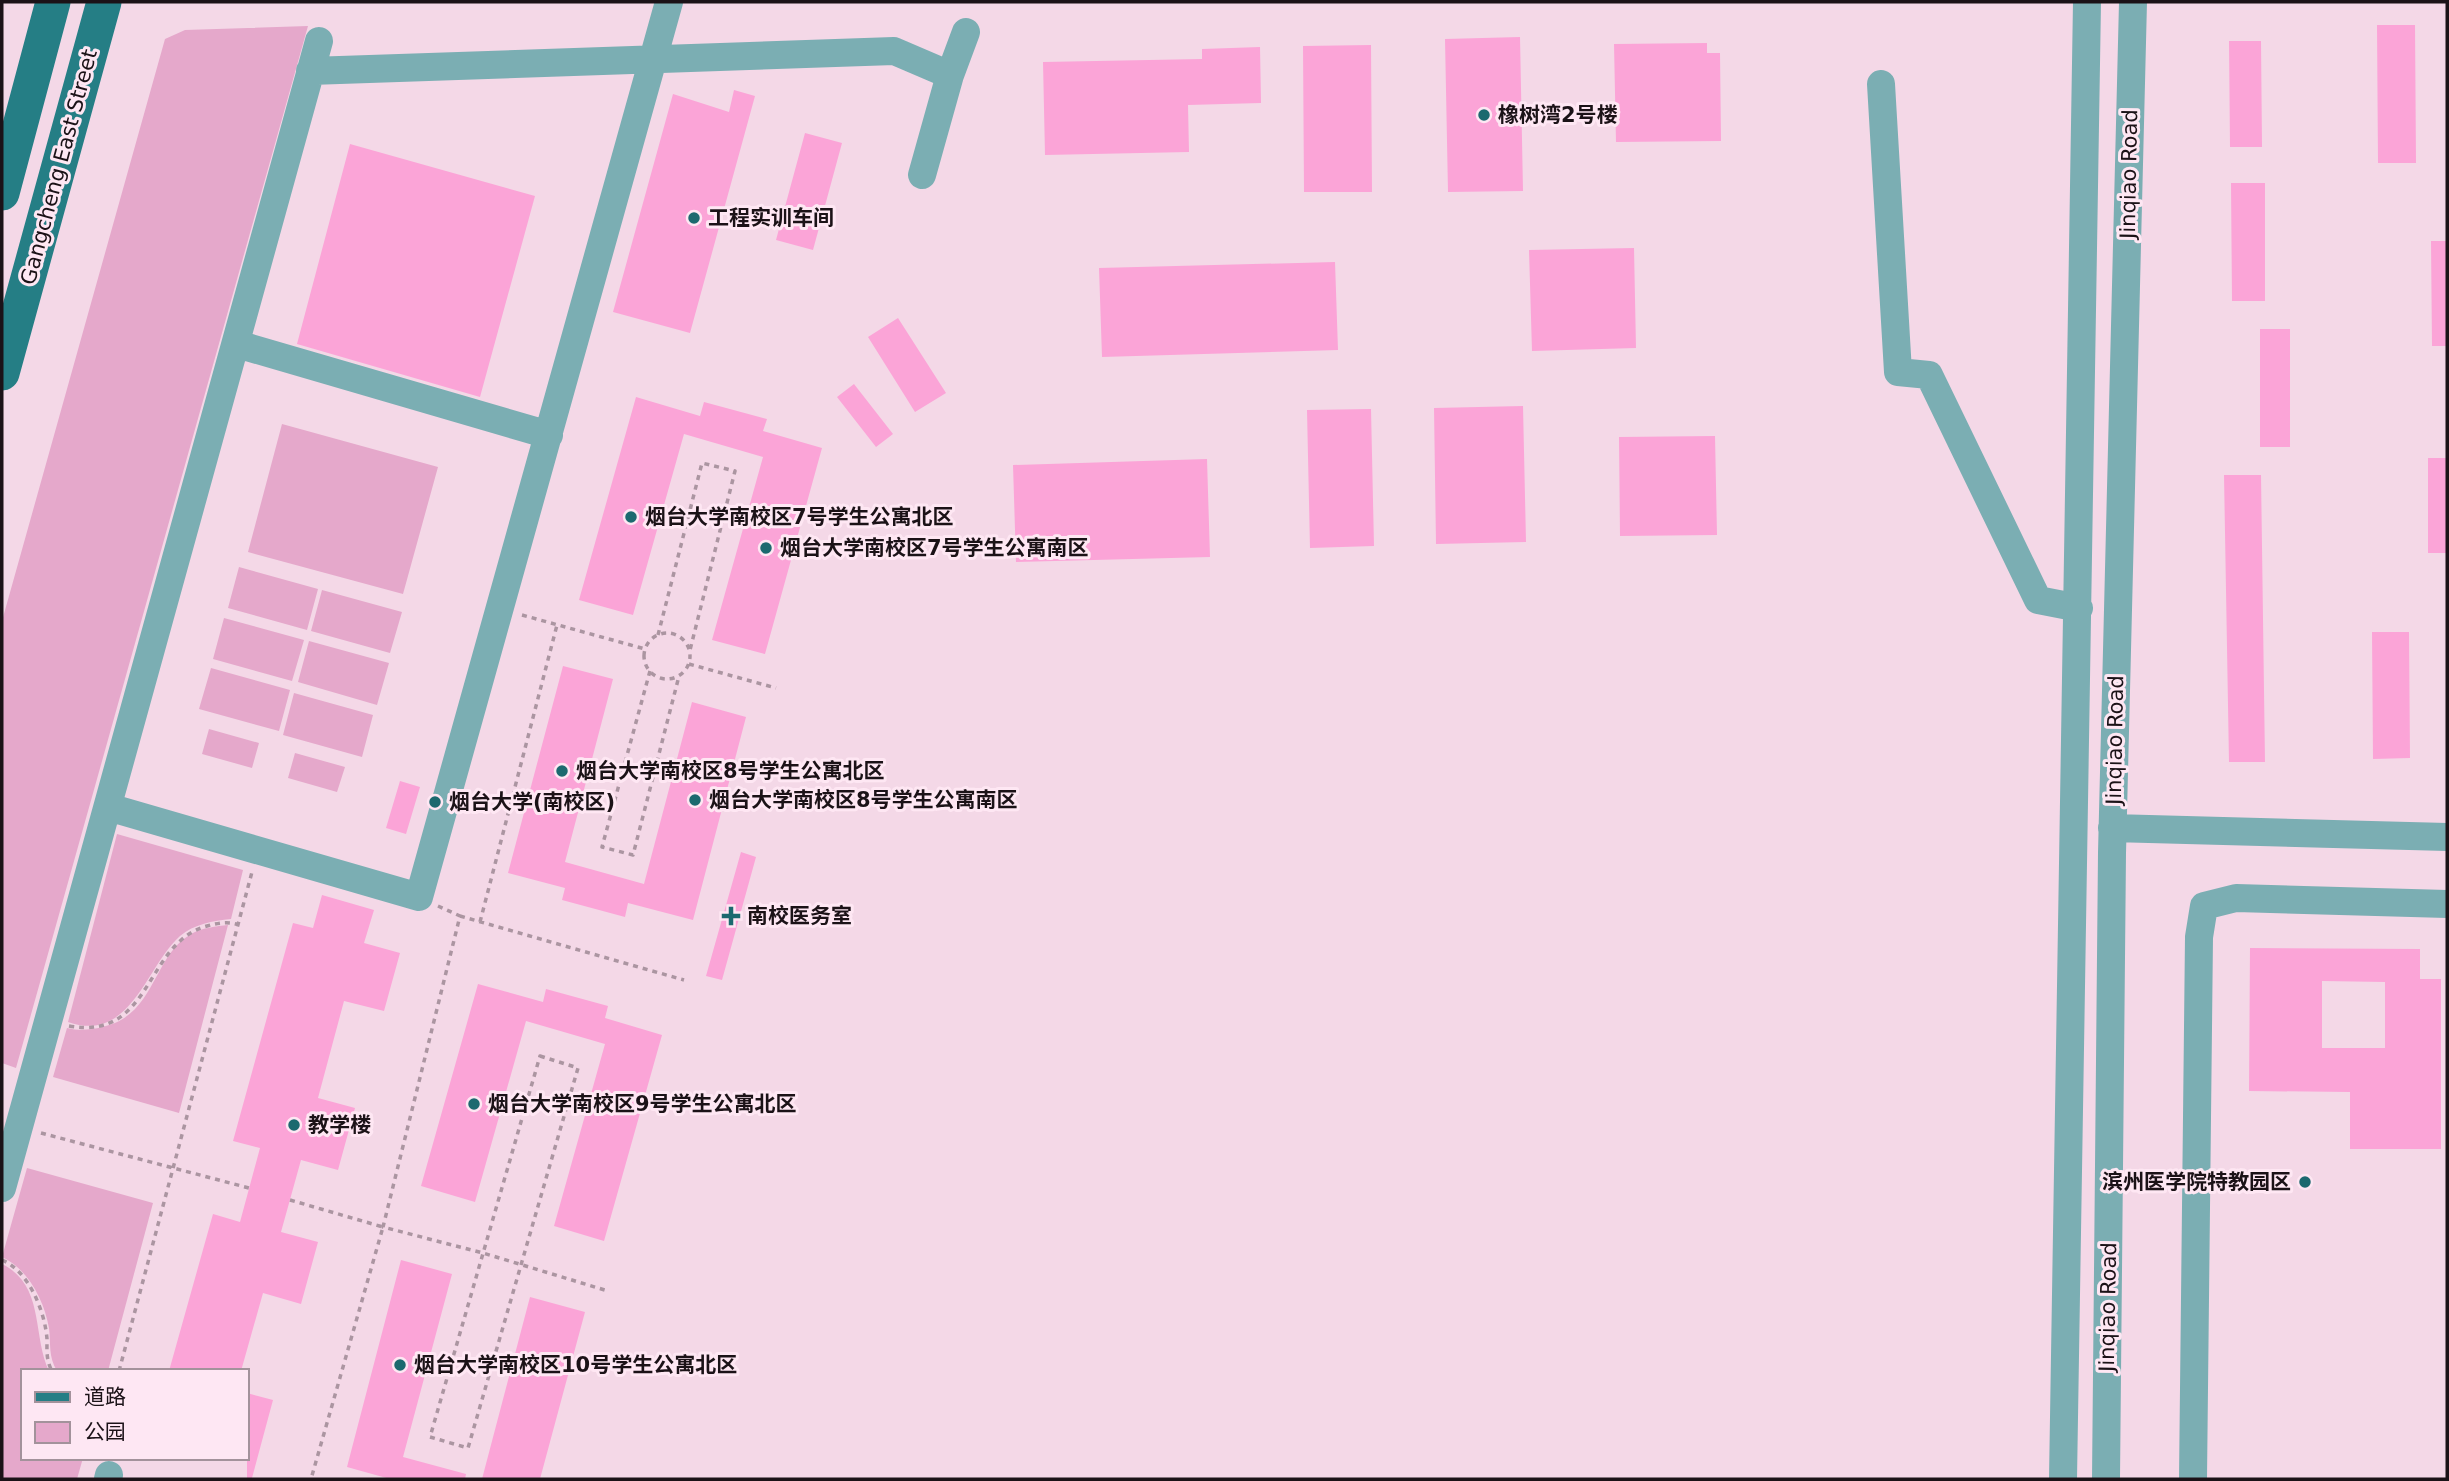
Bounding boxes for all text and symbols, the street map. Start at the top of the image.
street label: Gangcheng East Street [16,47,102,287]
place label: 橡树湾2号楼 [1498,103,1618,127]
marker: 橡树湾2号楼 [1476,107,1492,123]
street label: Jinqiao Road [2116,109,2142,241]
place label: 工程实训车间 [708,206,834,230]
marker: 工程实训车间 [686,210,702,226]
place label: 烟台大学南校区7号学生公寓北区 [645,505,954,529]
marker: 烟台大学南校区7号学生公寓北区 [623,509,639,525]
place label: 烟台大学南校区7号学生公寓南区 [780,536,1089,560]
marker: 烟台大学南校区7号学生公寓南区 [758,540,774,556]
street label: Jinqiao Road [2102,675,2128,807]
place label: 烟台大学南校区8号学生公寓北区 [576,759,885,783]
marker: 烟台大学南校区8号学生公寓北区 [554,763,570,779]
place label: 烟台大学南校区8号学生公寓南区 [709,788,1018,812]
place label: 烟台大学(南校区) [449,790,615,814]
marker: 烟台大学南校区8号学生公寓南区 [687,792,703,808]
marker: 烟台大学(南校区) [427,794,443,810]
place label: 南校医务室 [747,904,852,928]
marker: 南校医务室 [721,906,741,926]
place label: 烟台大学南校区9号学生公寓北区 [488,1092,797,1116]
marker: 烟台大学南校区9号学生公寓北区 [466,1096,482,1112]
place label: 教学楼 [308,1113,371,1137]
marker: 教学楼 [286,1117,302,1133]
place label: 滨州医学院特教园区 [2102,1170,2291,1194]
marker: 滨州医学院特教园区 [2297,1174,2313,1190]
street label: Jinqiao Road [2095,1242,2121,1374]
place label: 烟台大学南校区10号学生公寓北区 [414,1353,737,1377]
marker: 烟台大学南校区10号学生公寓北区 [392,1357,408,1373]
legend [21,1369,248,1460]
text: 道路 [84,1385,126,1409]
text: 公园 [84,1420,126,1444]

